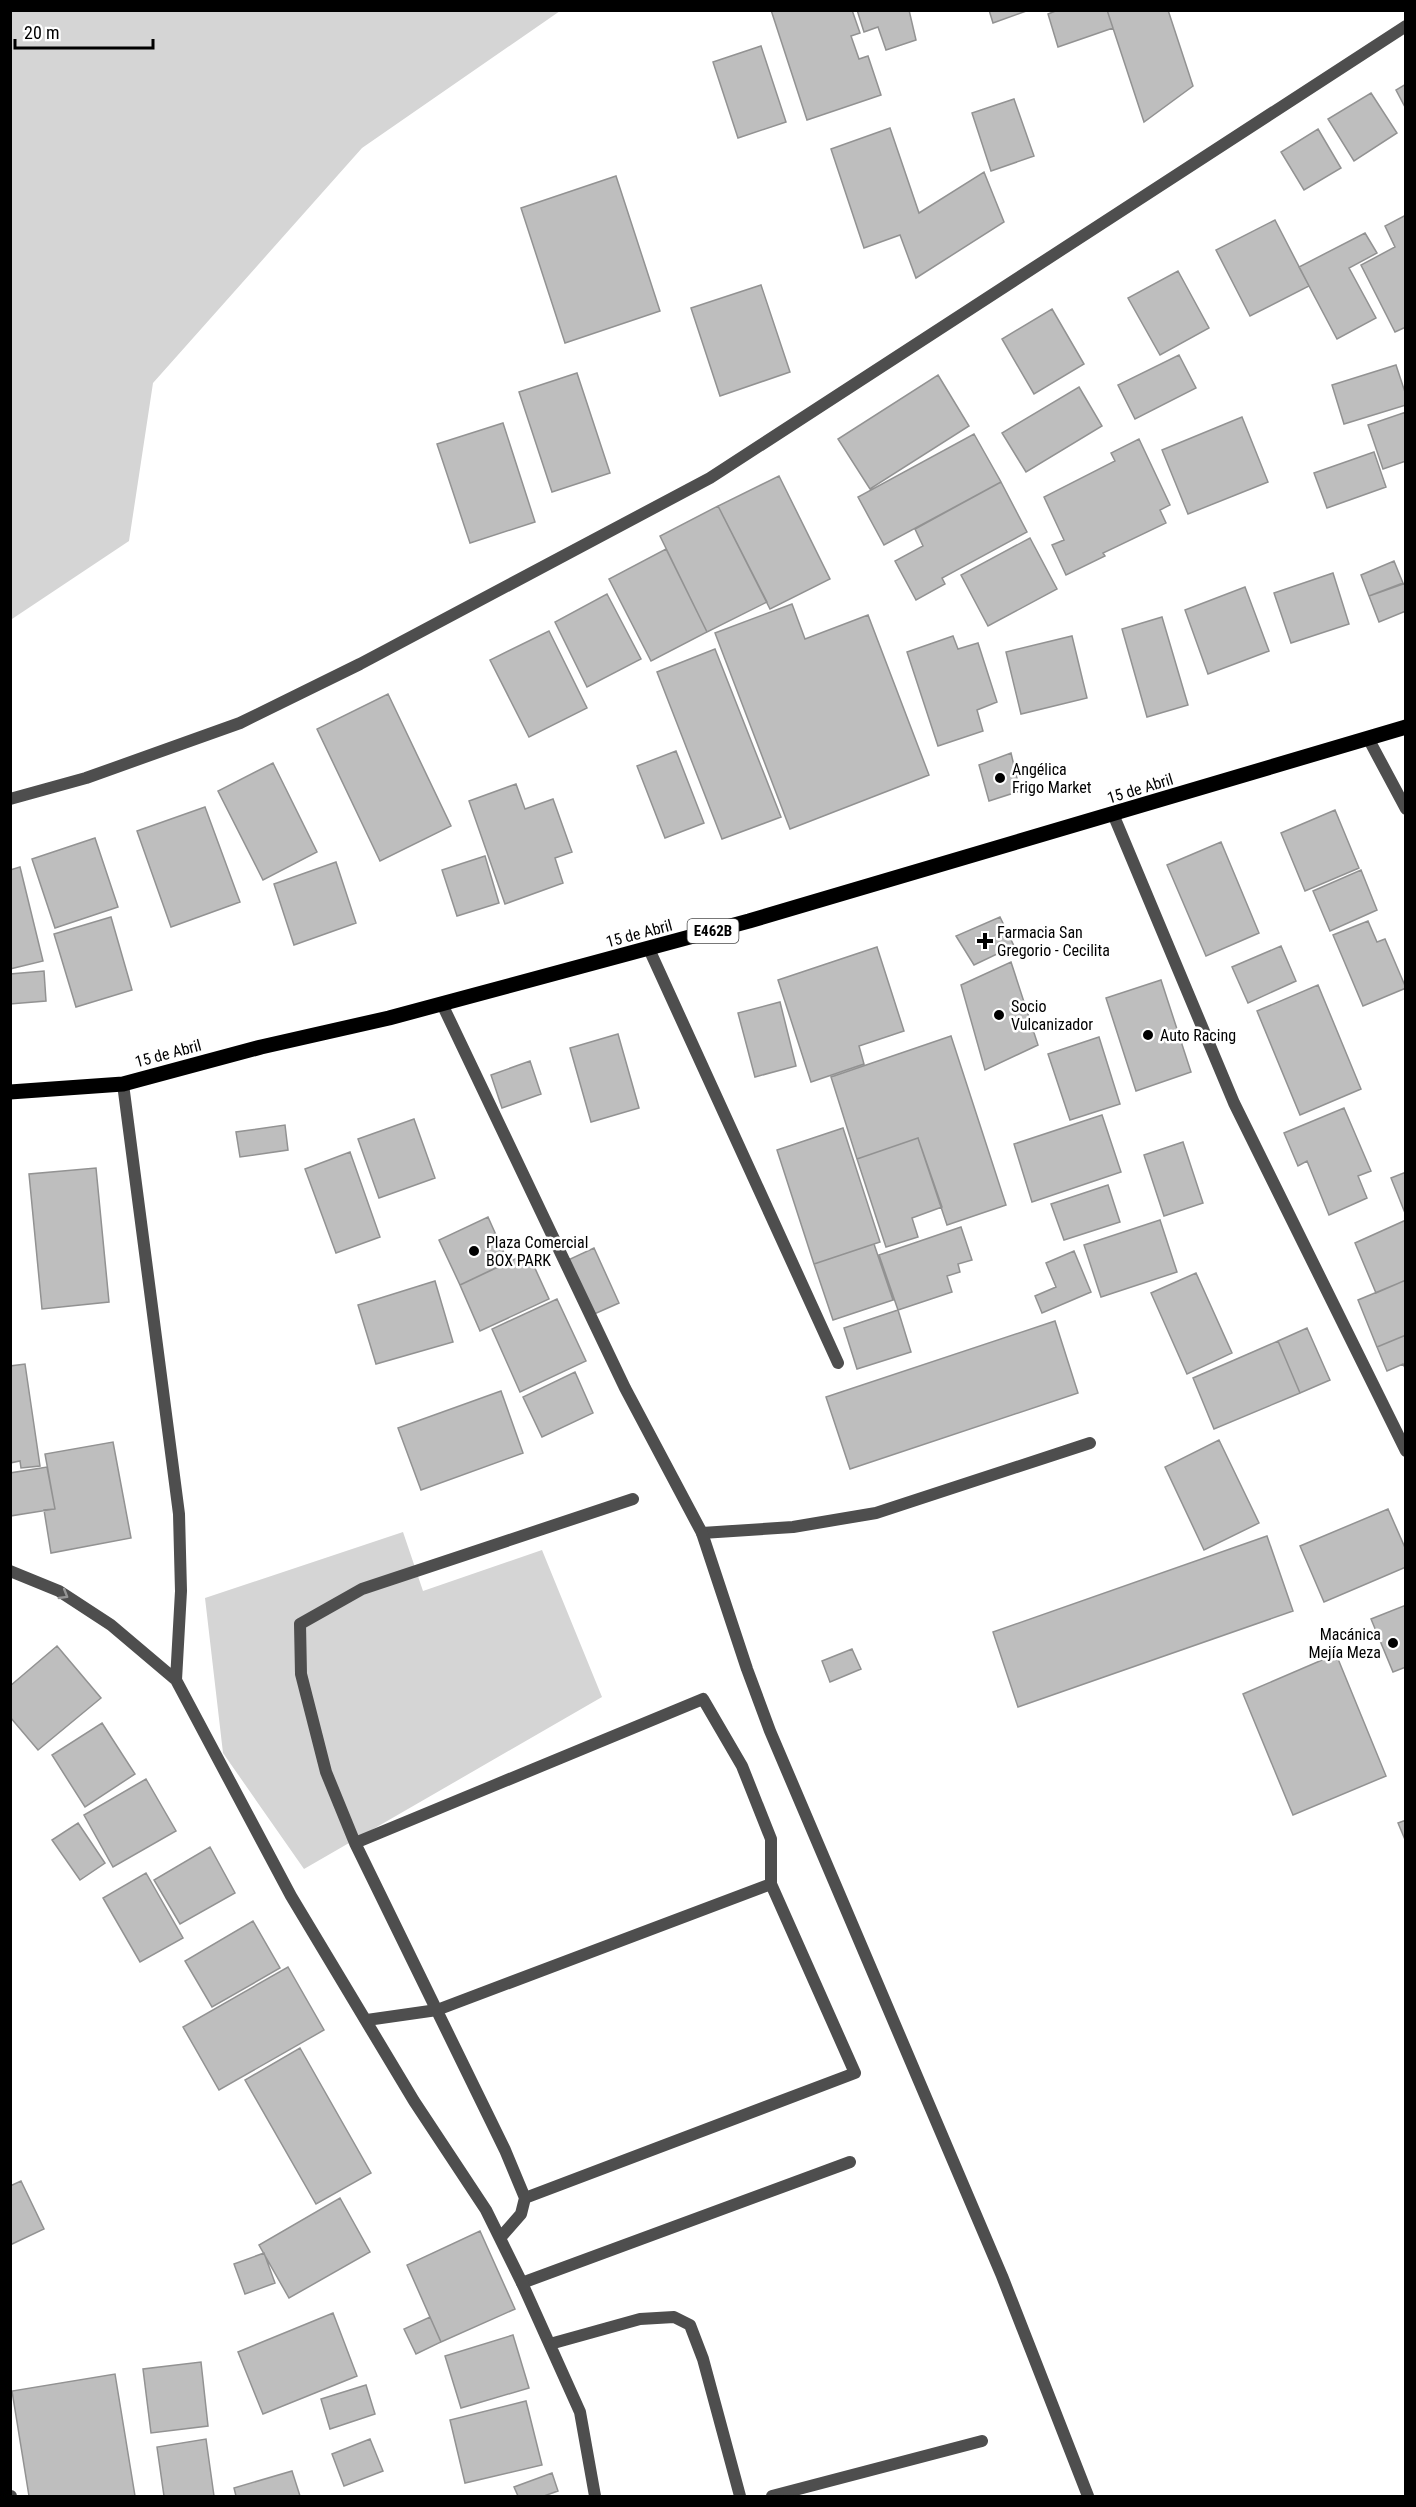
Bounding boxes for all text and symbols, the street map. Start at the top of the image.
scale bar [15,12,153,50]
text: 20 m [24,22,59,43]
place label: Angélica Frigo Market [1012,760,1092,797]
street label: 15 de Abril [1105,769,1175,807]
marker: Angélica Frigo Market [993,771,1007,785]
street label: 15 de Abril [604,916,674,951]
road number: E462B [688,919,738,943]
place label: Farmacia San Gregorio - Cecilita [997,923,1110,960]
marker: Farmacia San Gregorio - Cecilita [978,934,992,948]
place label: Socio Vulcanizador [1011,997,1093,1034]
marker: Socio Vulcanizador [992,1008,1006,1022]
place label: Auto Racing [1160,1026,1236,1045]
marker: Auto Racing [1141,1028,1155,1042]
street label: 15 de Abril [133,1036,203,1071]
place label: Plaza Comercial BOX PARK [486,1233,588,1270]
marker: Plaza Comercial BOX PARK [467,1244,481,1258]
one-way arrow [58,1587,68,1599]
place label: Macánica Mejía Meza [1308,1625,1381,1662]
marker: Macánica Mejía Meza [1386,1636,1400,1650]

